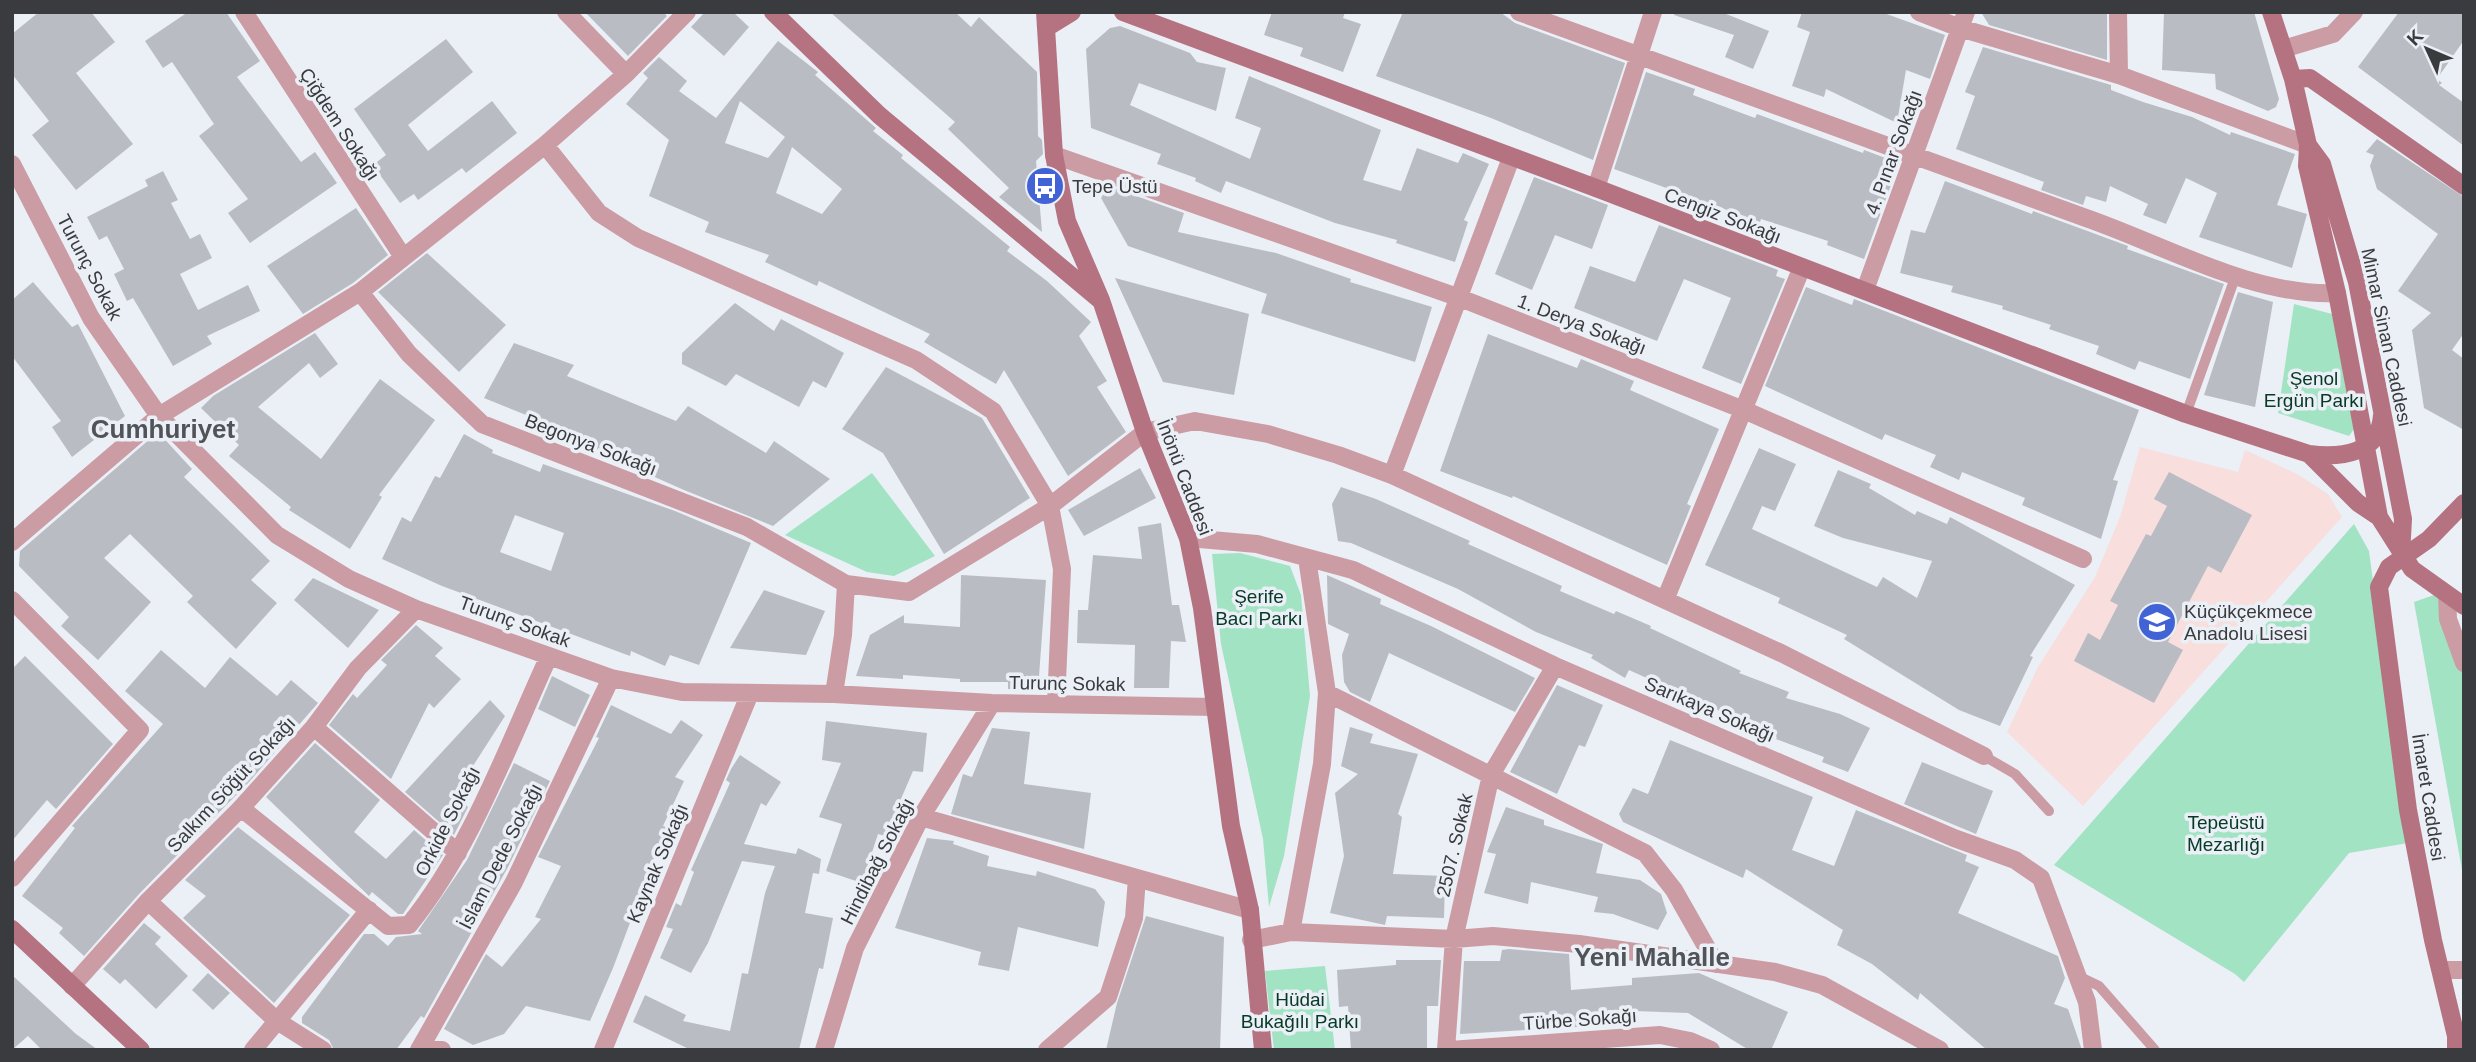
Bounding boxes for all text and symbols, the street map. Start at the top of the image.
north arrow [2392,14,2462,84]
text: K [2403,25,2428,50]
street label: Çiğdem Sokağı [295,64,384,184]
street label: 4. Pınar Sokağı [1861,87,1926,217]
bus stop icon: Tepe Üstü [1024,165,1066,207]
place label: Tepe Üstü [1072,176,1158,197]
street label: Cengiz Sokağı [1661,184,1784,247]
street label: Turunç Sokak [53,211,126,324]
street label: Mimar Sinan Caddesi [2357,246,2416,428]
street label: 1. Derya Sokağı [1514,290,1649,359]
park label: Şenol Ergün Parkı [2264,368,2364,411]
street label: Begonya Sokağı [522,410,660,479]
district label: Cumhuriyet [91,414,236,444]
street label: İnönü Caddesi [1153,416,1216,538]
park label: Şerife Bacı Parkı [1215,586,1303,629]
street label: Turunç Sokak [456,592,574,651]
school or university icon: Küçükçekmece Anadolu Lisesi [2136,601,2178,643]
place label: Küçükçekmece Anadolu Lisesi [2184,601,2313,644]
street label: Turunç Sokak [1009,672,1126,695]
street label: Sarıkaya Sokağı [1642,673,1778,746]
street label: Salkım Söğüt Sokağı [163,712,300,856]
street label: İmaret Caddesi [2408,732,2449,862]
street label: Orkide Sokağı [411,763,484,880]
street label: İslam Dede Sokağı [455,780,546,933]
street label: 2507. Sokak [1432,791,1477,899]
street label: Hindibağ Sokağı [836,794,918,928]
street label: Kaynak Sokağı [623,800,692,926]
park label: Tepeüstü Mezarlığı [2187,812,2265,855]
district label: Yeni Mahalle [1574,942,1730,972]
park label: Hüdai Bukağılı Parkı [1241,989,1359,1032]
street label: Türbe Sokağı [1522,1005,1638,1034]

